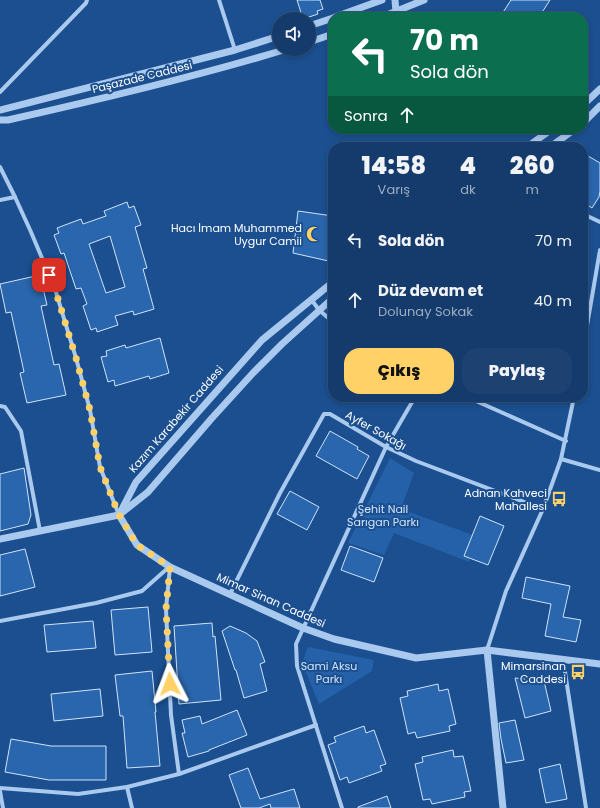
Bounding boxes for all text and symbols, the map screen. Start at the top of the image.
map controls [272,12,316,56]
button: sound [272,12,316,56]
text: 70 m [410,21,479,60]
icon: left [344,28,396,80]
street label: Paşazade Caddesi [90,57,194,97]
text: Sola dön [410,59,489,84]
icon: ahead [396,104,418,126]
text: Sonra [344,105,388,126]
text: 14:58 [362,149,426,182]
text: 4 [460,149,476,182]
text: 260 [510,149,554,182]
text: Varış [378,180,410,199]
text: dk [460,180,476,199]
text: m [525,180,539,199]
place label: Hacı İmam Muhammed Uygur Camii [171,220,302,249]
mosque icon: Hacı İmam Muhammed Uygur Camii [305,225,323,243]
icon: left [344,229,366,251]
text: Sola dön [378,230,444,251]
text: 70 m [535,230,572,251]
pin [32,258,66,292]
icon: arrive [38,264,60,286]
text: Düz devam et [378,280,483,301]
icon: ahead [344,289,366,311]
text: 40 m [534,290,572,311]
text: Dolunay Sokak [378,302,473,321]
button: Çıkış [344,348,454,394]
button: Paylaş [462,348,572,394]
street label: Kazım Karabekir Caddesi [125,362,227,476]
street label: Ayfer Sokağı [342,407,410,453]
place label: Adnan Kahveci Mahallesi [464,485,547,514]
bus stop icon: Adnan Kahveci Mahallesi [550,490,568,508]
park label: Şehit Nail Sarıgan Parkı [347,501,419,530]
street label: Mimar Sinan Caddesi [214,569,328,631]
park label: Sami Aksu Parkı [301,658,357,687]
place label: Mimarsinan Caddesi [501,658,566,687]
position arrow [149,663,191,705]
bus stop icon: Mimarsinan Caddesi [569,663,587,681]

